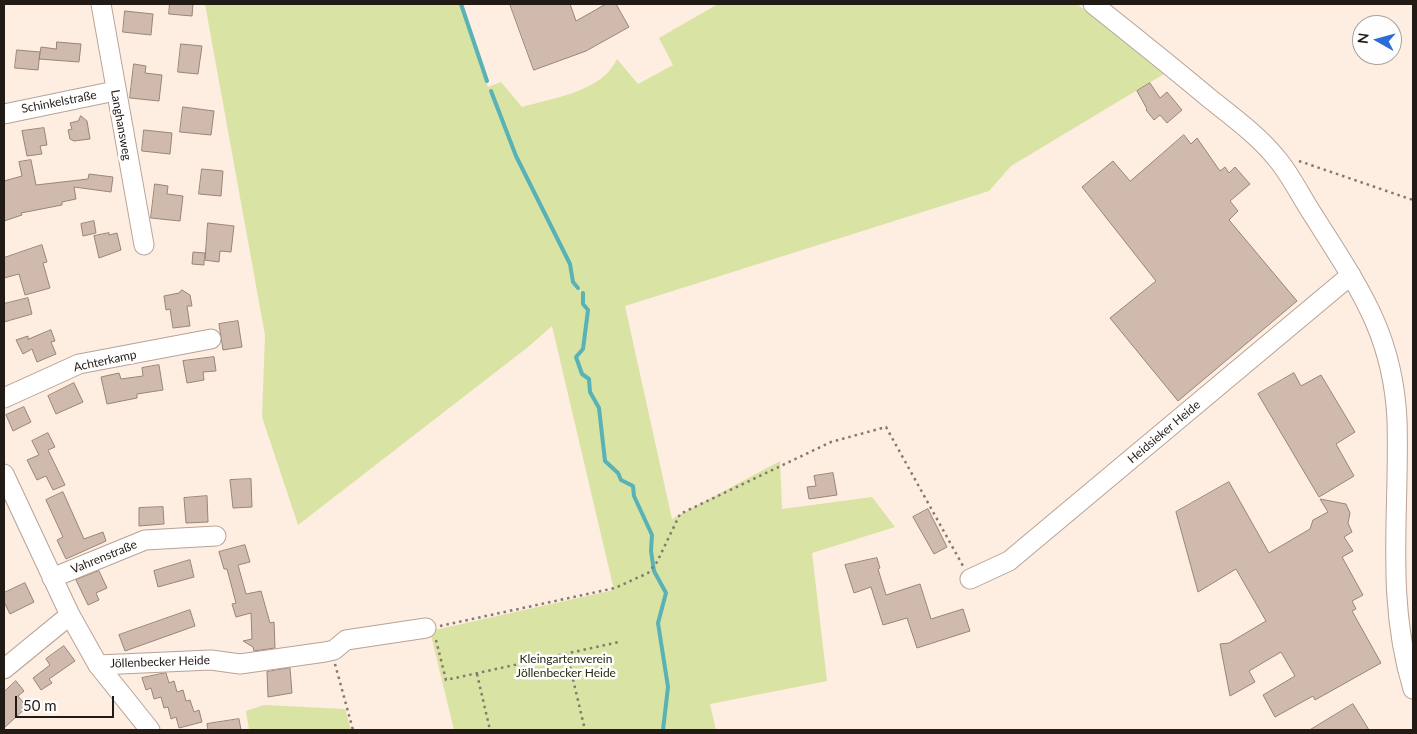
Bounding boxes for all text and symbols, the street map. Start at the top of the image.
north arrow [1352,15,1402,65]
text: N [1354,32,1372,45]
street label: Schinkelstraße [20,88,98,116]
street label: Langhansweg [108,89,134,161]
street label: Achterkamp [72,347,138,375]
street label: Heidsieker Heide [1125,398,1203,466]
street label: Vahrenstraße [69,537,139,577]
park label: Kleingartenverein Jöllenbecker Heide [516,652,616,680]
street label: Jöllenbecker Heide [110,653,210,671]
scale bar [18,686,116,718]
text: 50 m [23,696,57,714]

